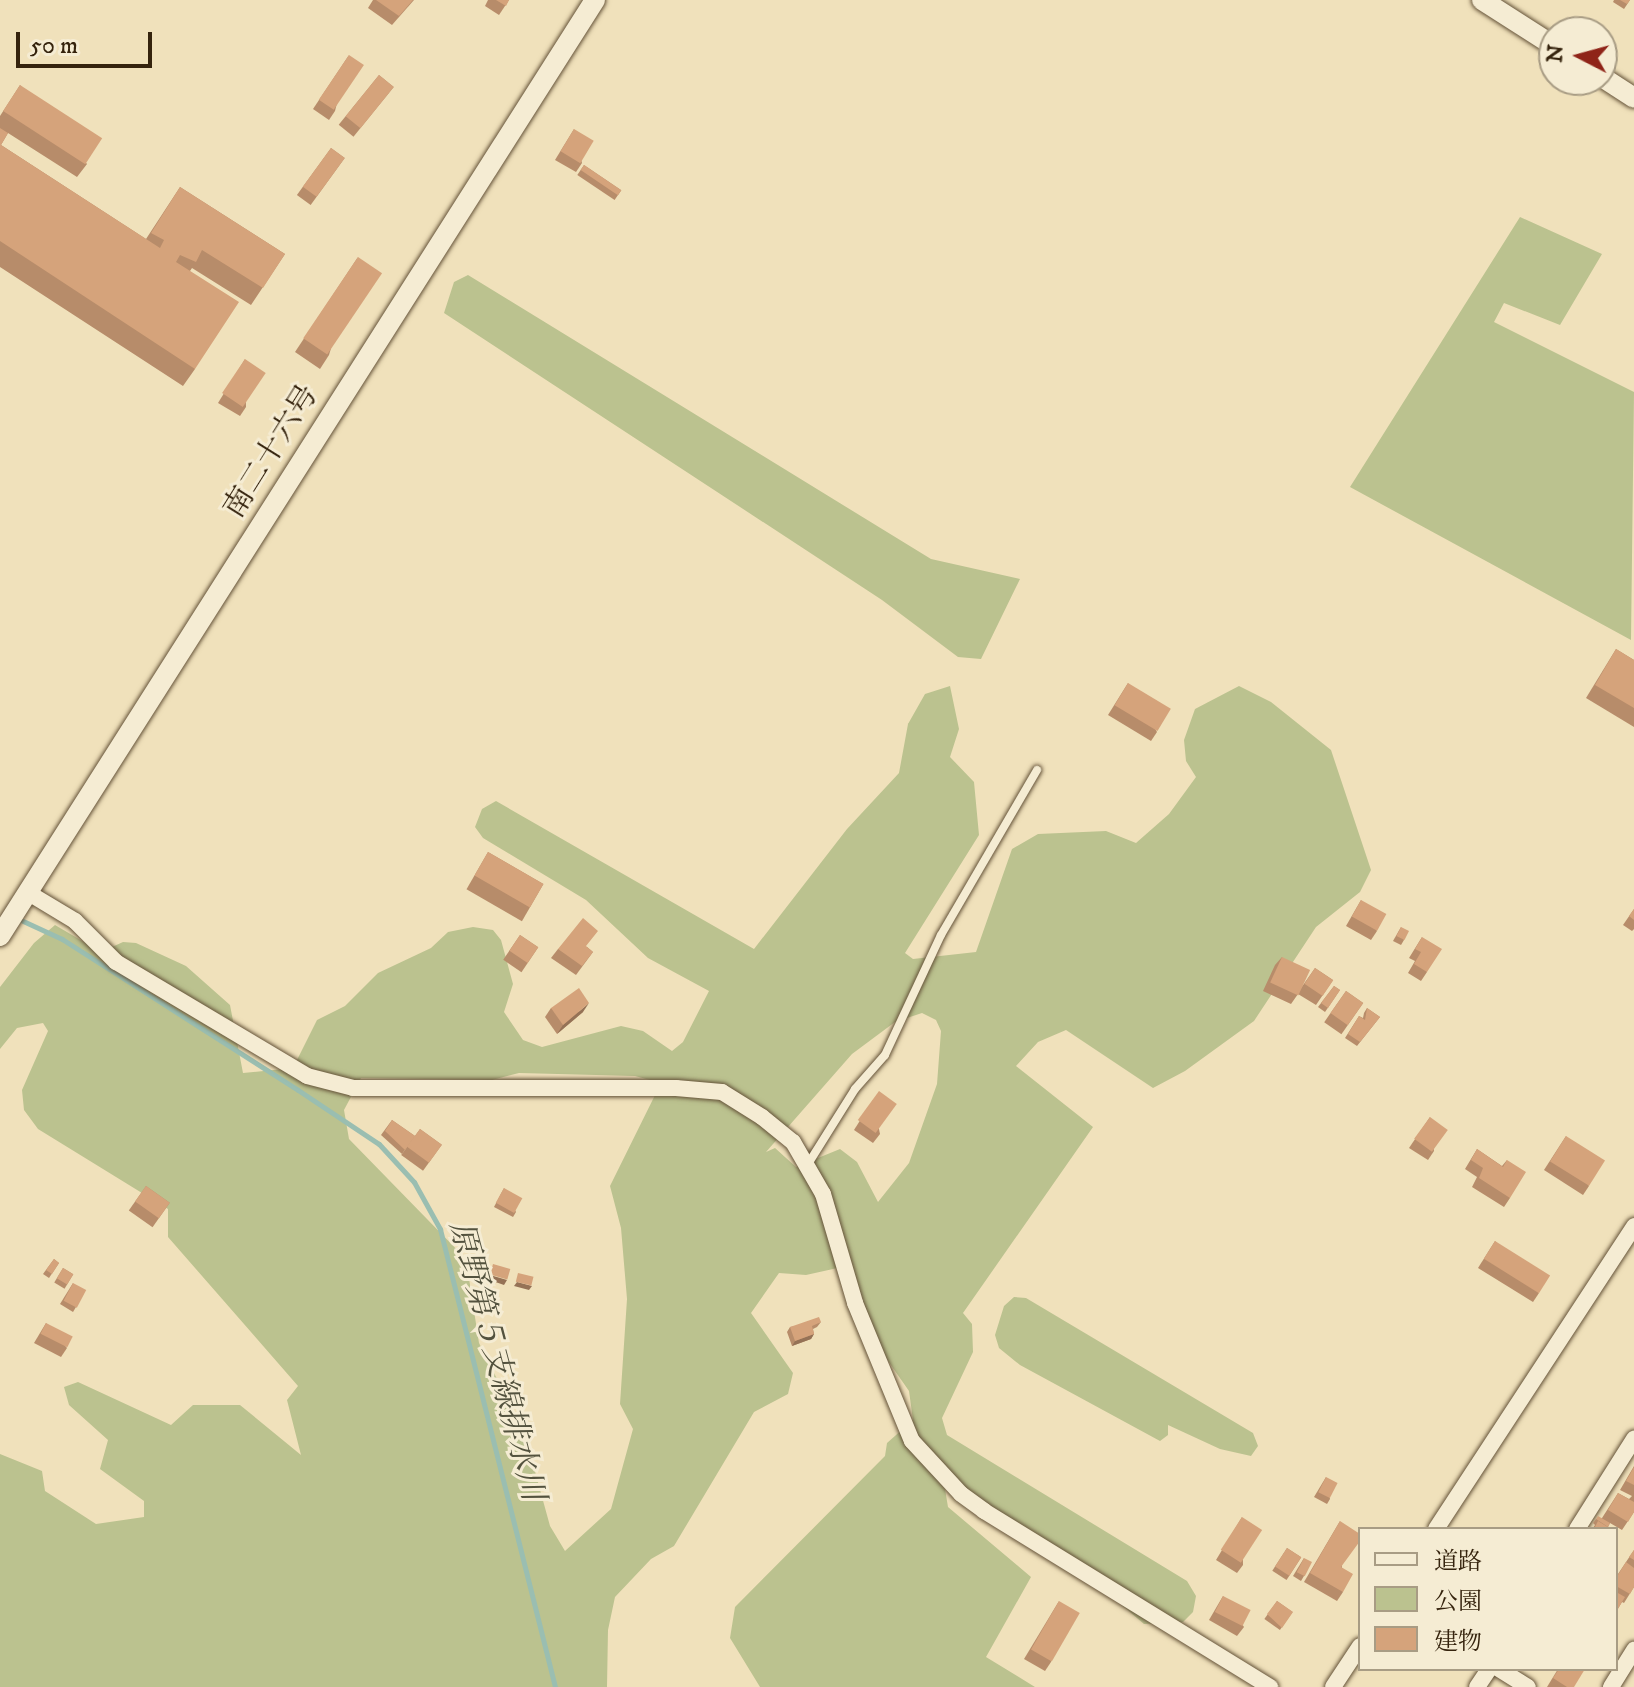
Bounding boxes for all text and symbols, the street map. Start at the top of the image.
scale bar [20,16,156,66]
north arrow [1538,16,1618,96]
text: 50 m [30,31,78,61]
text: N [1541,43,1570,64]
street label: 南二十六号 [217,379,327,525]
water label: 原野第５支線排水川 [440,1217,552,1505]
legend [1358,1527,1618,1671]
text: 道路 [1434,1547,1482,1577]
text: 公園 [1434,1587,1482,1617]
text: 建物 [1434,1627,1482,1657]

